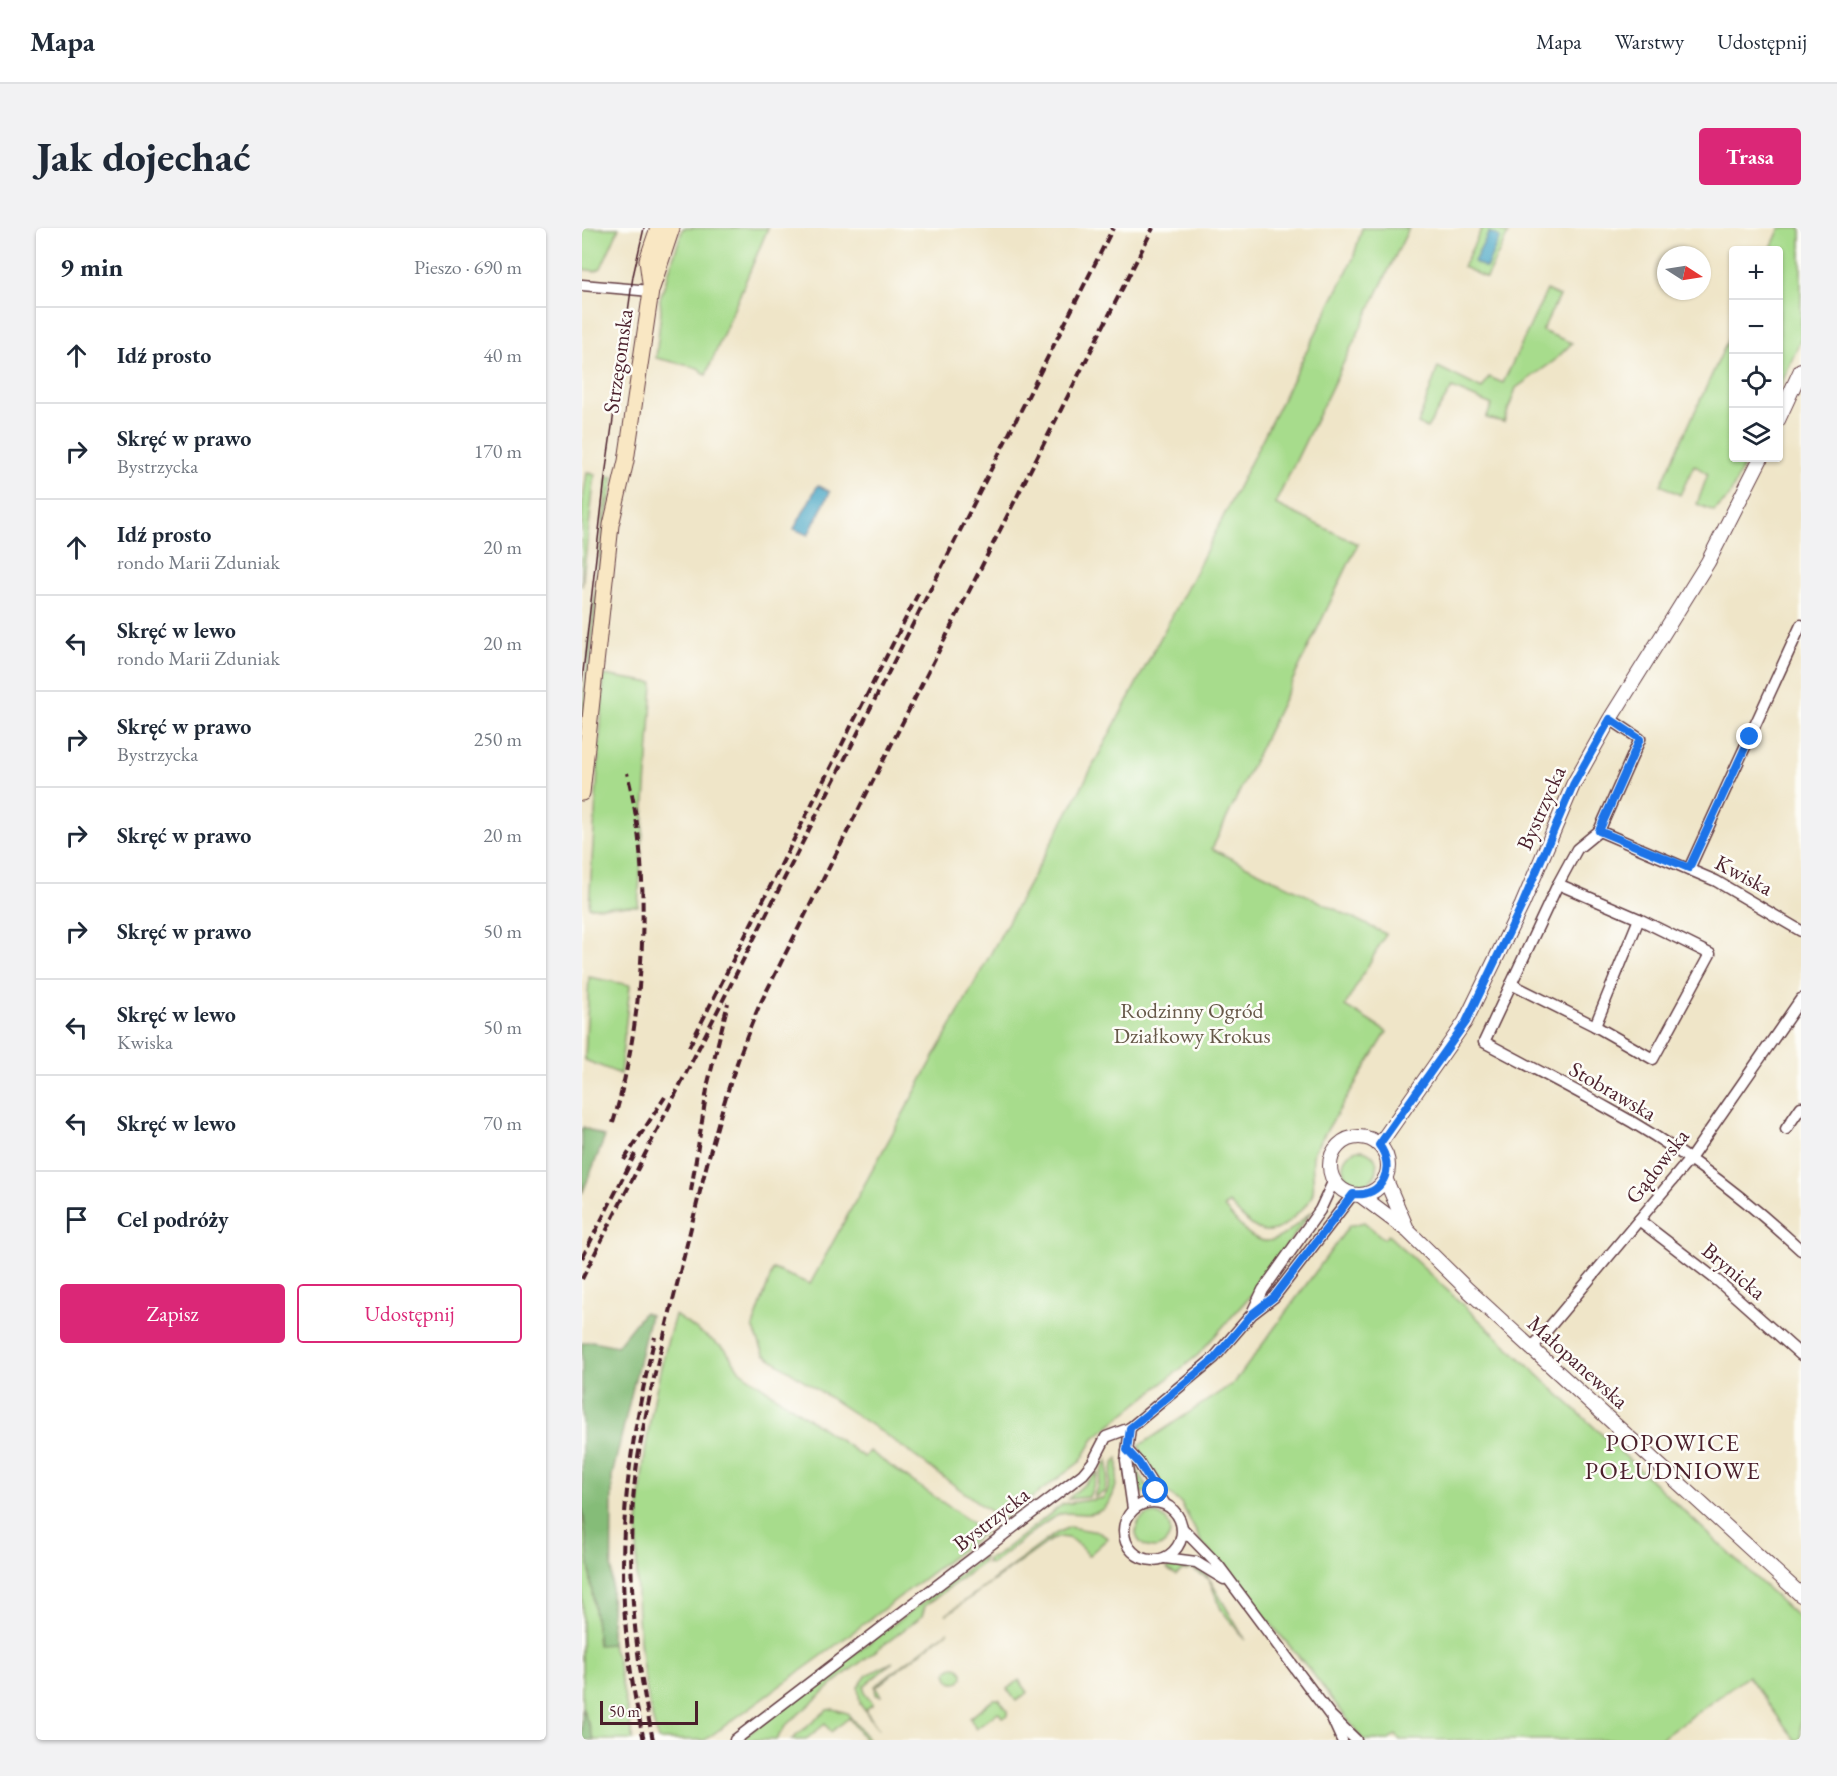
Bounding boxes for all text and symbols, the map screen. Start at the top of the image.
text: Mapa [30,23,95,59]
text: Mapa [1536,28,1582,55]
text: Warstwy [1615,28,1684,55]
text: Udostępnij [1717,28,1807,55]
button: Trasa [1699,128,1801,185]
text: Jak dojechać [36,129,250,184]
north arrow [1657,246,1711,300]
map controls [1729,246,1783,462]
button: + [1729,246,1783,300]
text: 9 min [60,250,123,284]
text: Pieszo · 690 m [414,254,522,280]
button: − [1729,300,1783,354]
street label: Strzegomska [596,307,640,415]
icon: ahead [60,339,93,372]
text: Idź prosto [117,341,211,370]
text: 40 m [483,342,522,368]
button: locate [1729,354,1783,408]
button: layers [1729,408,1783,462]
text: Skręć w prawo [117,424,251,453]
icon: right [60,435,93,468]
text: 170 m [474,438,522,464]
text: Bystrzycka [117,453,198,479]
text: Idź prosto [117,520,211,549]
icon: ahead [60,531,93,564]
text: 20 m [483,534,522,560]
text: rondo Marii Zduniak [117,549,280,575]
text: Skręć w lewo [117,616,236,645]
icon: left [60,627,93,660]
text: 20 m [483,630,522,656]
text: rondo Marii Zduniak [117,645,280,671]
text: Skręć w prawo [117,712,251,741]
icon: right [60,723,93,756]
route end [1736,723,1762,749]
text: 250 m [474,726,522,752]
text: Bystrzycka [117,741,198,767]
street label: Bystrzycka [1510,761,1573,855]
icon: right [60,819,93,852]
text: Skręć w prawo [117,821,251,850]
text: 20 m [483,822,522,848]
street label: Kwiska [1710,848,1778,902]
icon: right [60,915,93,948]
text: Skręć w prawo [117,917,251,946]
text: 50 m [483,918,522,944]
park label: Rodzinny Ogród Działkowy Krokus [1113,996,1271,1050]
text: Skręć w lewo [117,1000,236,1029]
icon: left [60,1011,93,1044]
text: 50 m [483,1014,522,1040]
text: Kwiska [117,1029,173,1055]
street label: Stobrawska [1564,1054,1662,1128]
icon: left [60,1107,93,1140]
text: Skręć w lewo [117,1109,236,1138]
text: 70 m [483,1110,522,1136]
street label: Gądowska [1619,1122,1696,1210]
icon: arrive [60,1203,93,1236]
text: Cel podróży [117,1205,229,1234]
street label: Brynicka [1696,1236,1772,1306]
button: Zapisz [60,1284,285,1343]
button: Udostępnij [297,1284,522,1343]
street label: Małopanewska [1521,1309,1635,1415]
district label: POPOWICE POŁUDNIOWE [1585,1427,1761,1486]
route start [1142,1477,1168,1503]
street label: Bystrzycka [947,1480,1035,1558]
scale bar [600,1698,698,1726]
text: 50 m [609,1701,640,1722]

